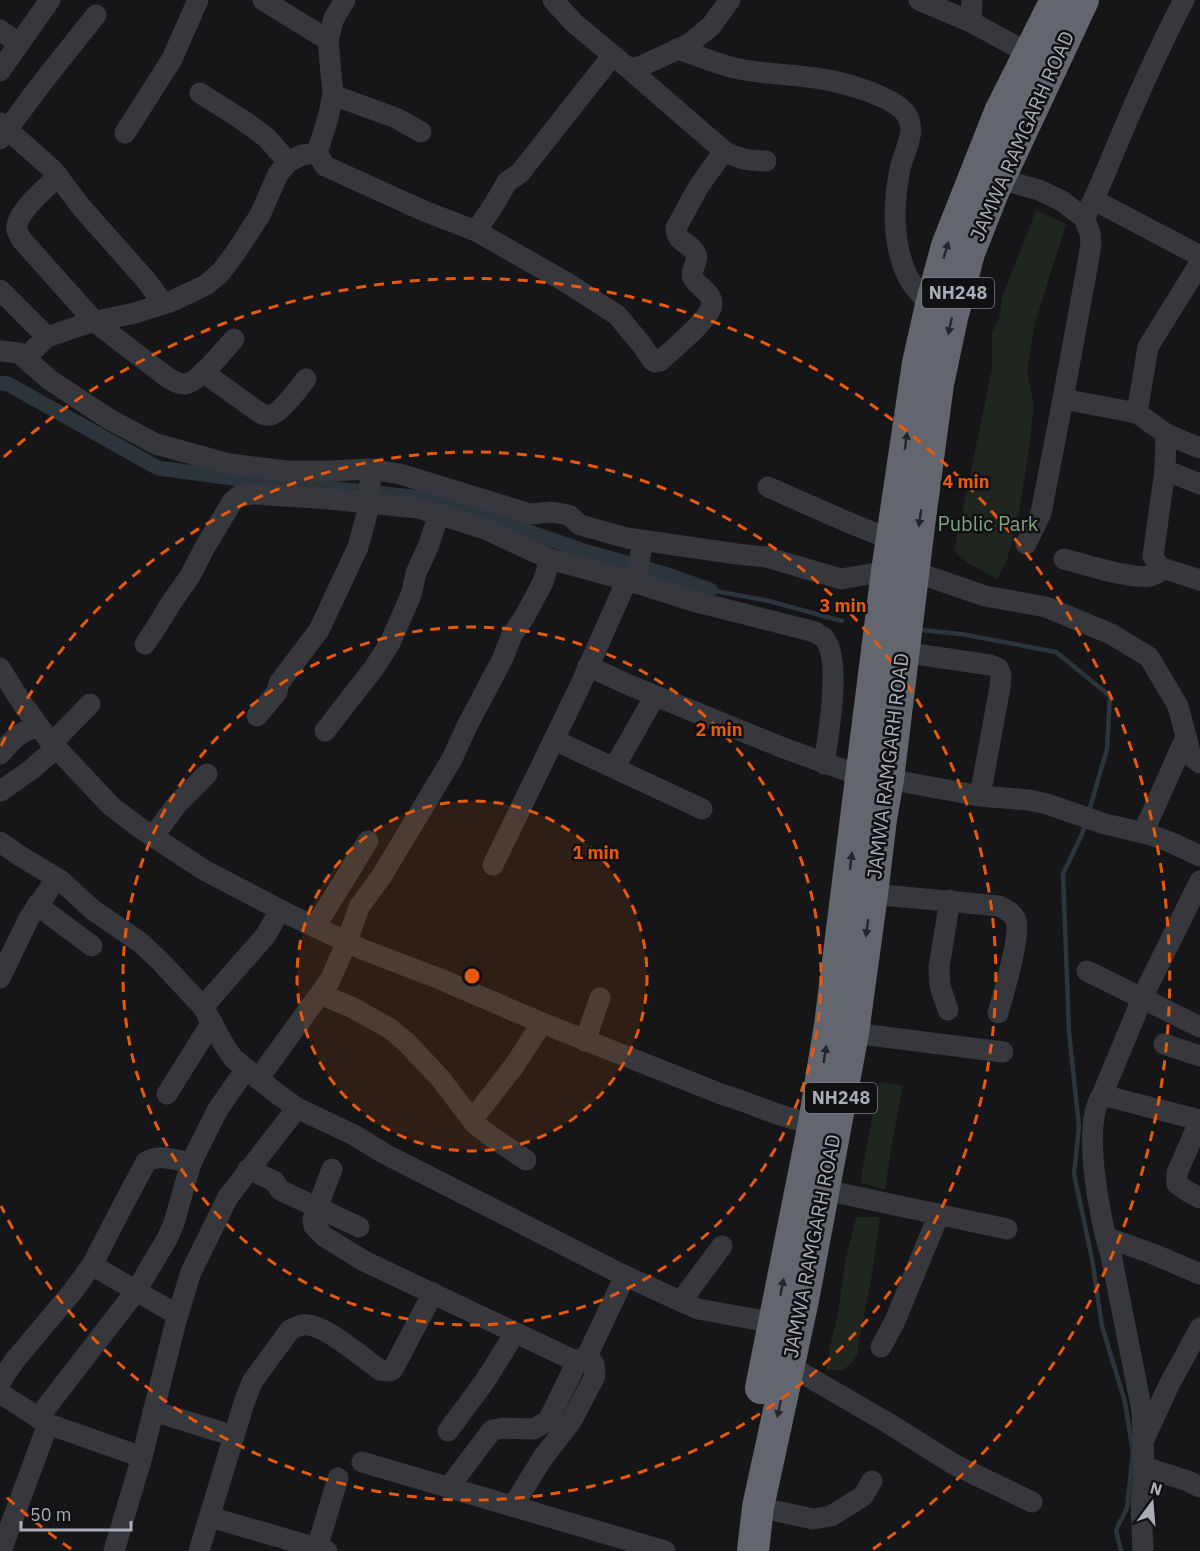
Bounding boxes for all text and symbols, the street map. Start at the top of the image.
street label: JAMWA RAMGARH ROAD [963,26,1080,245]
one-way arrow [942,241,951,259]
road number: NH248 [922,278,994,308]
one-way arrow [945,316,955,335]
one-way arrow [902,431,911,450]
text: 4 min [942,470,990,493]
one-way arrow [915,509,924,528]
park label: Public Park [938,510,1039,537]
text: 3 min [819,594,867,617]
street label: JAMWA RAMGARH ROAD [860,651,915,880]
text: 2 min [695,718,743,741]
text: 1 min [572,841,620,864]
one-way arrow [846,851,855,870]
one-way arrow [863,919,872,938]
centre of rings [462,966,482,986]
one-way arrow [821,1045,830,1064]
road number: NH248 [805,1083,877,1113]
street label: JAMWA RAMGARH ROAD [777,1132,846,1360]
one-way arrow [778,1278,787,1297]
one-way arrow [774,1400,783,1419]
north arrow [1122,1473,1182,1533]
text: N [1148,1477,1164,1500]
scale bar [21,1494,130,1532]
text: 50 m [30,1503,72,1526]

